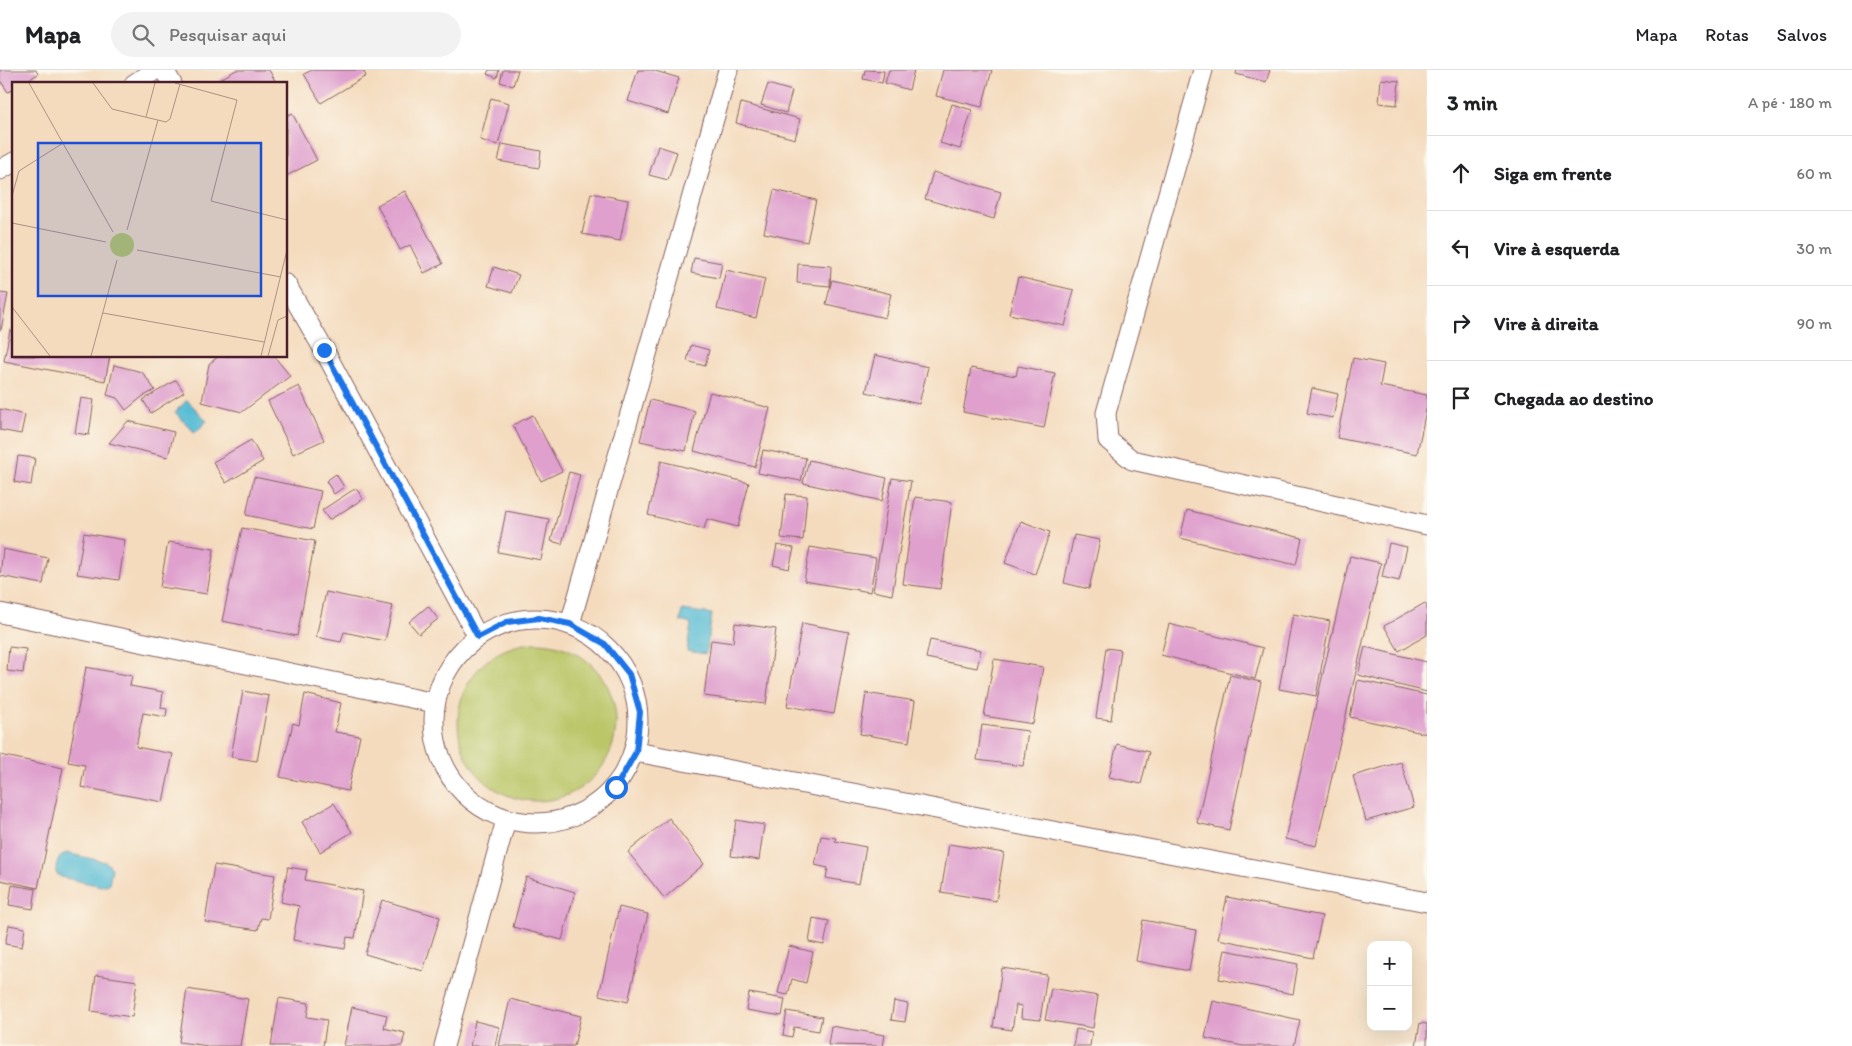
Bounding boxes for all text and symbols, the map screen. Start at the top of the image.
search box [111,12,461,57]
text: Mapa [25,20,81,49]
icon: search [129,21,157,49]
text: Pesquisar aqui [169,23,286,46]
text: Mapa [1635,24,1677,46]
text: Rotas [1705,24,1749,46]
text: Salvos [1777,24,1827,46]
inset map [12,82,288,358]
text: 3 min [1447,90,1497,115]
text: A pé · 180 m [1748,93,1832,112]
icon: ahead [1447,159,1475,187]
text: Siga em frente [1494,162,1612,185]
text: 60 m [1797,164,1832,183]
icon: left [1447,234,1475,262]
text: Vire à esquerda [1494,237,1620,260]
text: 30 m [1796,239,1832,258]
icon: right [1447,309,1475,337]
text: Vire à direita [1494,312,1599,335]
text: 90 m [1797,314,1832,333]
route end [313,339,336,362]
icon: arrive [1447,384,1475,412]
text: Chegada ao destino [1494,387,1653,410]
route start [605,776,628,799]
map controls [1367,941,1412,1031]
button: + [1367,941,1412,986]
button: − [1367,986,1412,1031]

